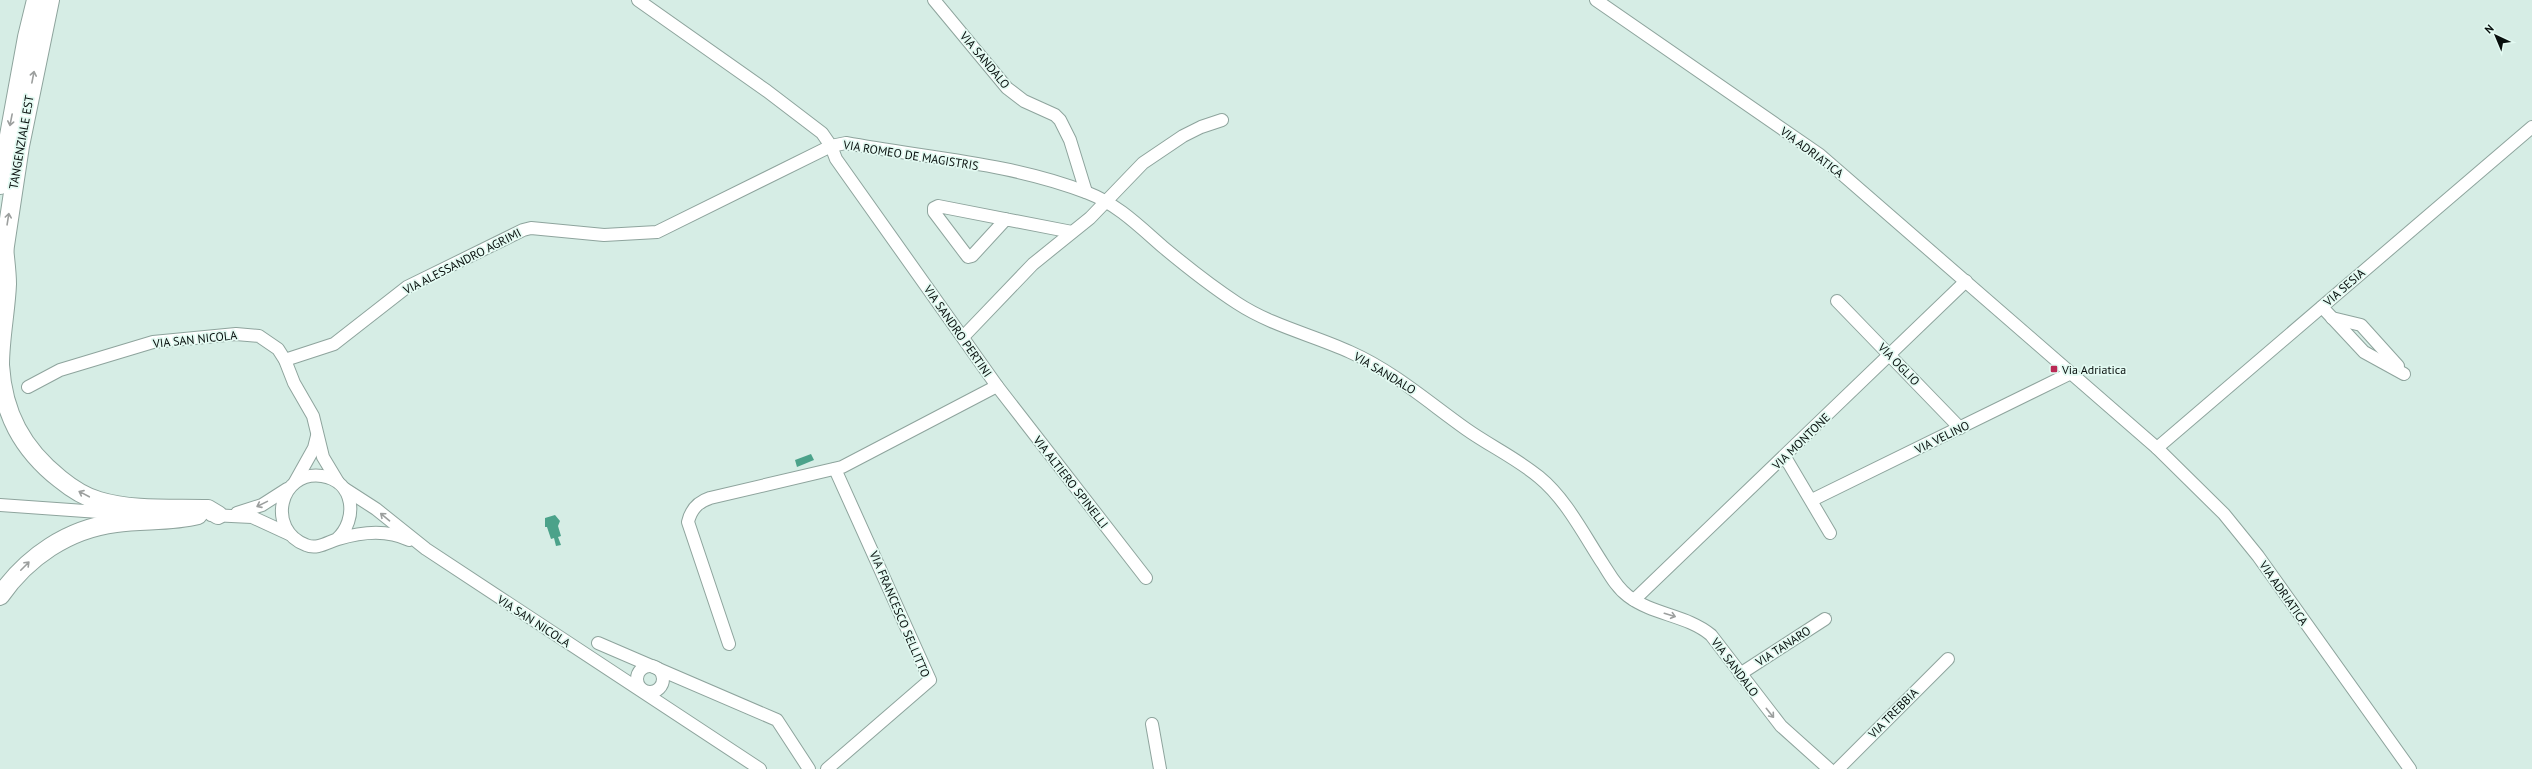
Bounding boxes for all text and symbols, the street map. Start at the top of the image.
north arrow [2476,16,2516,56]
text: N [2482,21,2497,36]
street label: VIA SANDALO [956,28,1013,92]
one-way arrow [29,71,37,84]
street label: TANGENZIALE EST [5,94,37,190]
one-way arrow [7,113,15,126]
street label: VIA ADRIATICA [1777,123,1846,181]
street label: VIA ROMEO DE MAGISTRIS [841,137,980,173]
one-way arrow [5,213,13,226]
street label: VIA ALESSANDRO AGRIMI [400,225,523,298]
street label: VIA SESIA [2320,265,2368,310]
street label: VIA SANDRO PERTINI [920,281,995,380]
street label: VIA SAN NICOLA [151,327,238,351]
street label: VIA OGLIO [1874,339,1923,388]
street label: VIA SANDALO [1350,348,1419,397]
place label: Via Adriatica [2061,362,2126,377]
marker: Via Adriatica [2049,364,2059,374]
street label: VIA MONTONE [1768,410,1833,473]
street label: VIA VELINO [1911,417,1972,457]
street label: VIA ALTIERO SPINELLI [1030,432,1112,531]
one-way arrow [78,490,90,498]
one-way arrow [256,501,268,509]
one-way arrow [379,512,390,521]
street label: VIA FRANCESCO SELLITTO [866,548,933,679]
street label: VIA ADRIATICA [2256,557,2312,628]
one-way arrow [20,561,30,571]
street label: VIA SAN NICOLA [494,591,573,650]
one-way arrow [1663,612,1676,619]
street label: VIA TANARO [1752,623,1813,670]
street label: VIA SANDALO [1707,634,1762,699]
street label: VIA TREBBIA [1864,685,1921,742]
one-way arrow [1766,707,1774,718]

